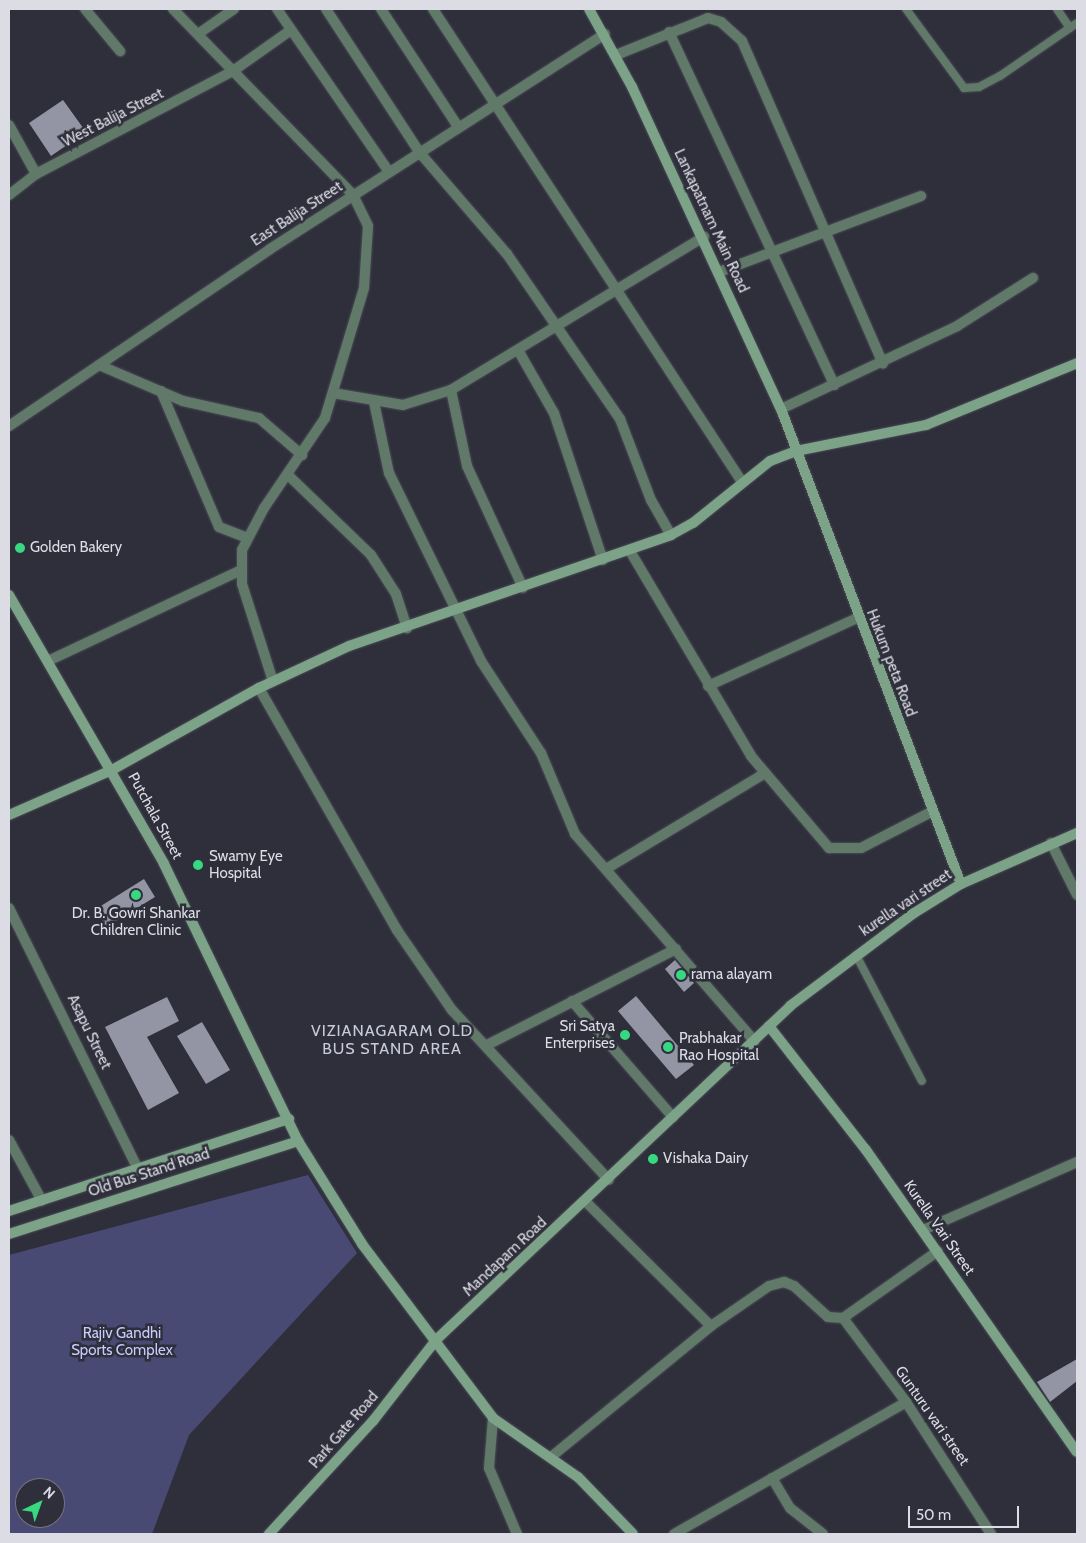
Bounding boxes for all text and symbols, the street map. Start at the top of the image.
street label: West Balija Street [59,85,167,151]
street label: Lankapatnam Main Road [670,146,752,296]
street label: East Balija Street [248,178,346,250]
place label: Golden Bakery [30,539,122,557]
marker: Golden Bakery [14,542,26,554]
street label: Hukum peta Road [862,607,920,719]
street label: Putchala Street [124,770,186,862]
place label: Swamy Eye Hospital [209,847,283,882]
marker: Swamy Eye Hospital [191,858,205,872]
street label: kurella vari street [857,866,955,940]
marker: Dr. B. Gowri Shankar Children Clinic [129,888,143,902]
place label: Dr. B. Gowri Shankar Children Clinic [72,904,200,939]
place label: rama alayam [691,966,772,984]
marker: rama alayam [675,969,687,981]
street label: Asapu Street [63,992,115,1072]
place label: Sri Satya Enterprises [545,1017,615,1052]
district label: VIZIANAGARAM OLD BUS STAND AREA [309,1021,475,1059]
marker: Sri Satya Enterprises [619,1029,631,1041]
place label: Prabhakar Rao Hospital [679,1029,759,1064]
marker: Prabhakar Rao Hospital [661,1040,675,1054]
street label: Old Bus Stand Road [86,1145,212,1201]
place label: Vishaka Dairy [663,1150,748,1168]
marker: Vishaka Dairy [647,1153,659,1165]
street label: Kurella Vari Street [900,1177,978,1279]
street label: Mandapam Road [459,1214,551,1300]
park label: Rajiv Gandhi Sports Complex [71,1324,173,1359]
street label: Gunturu vari street [891,1363,973,1469]
street label: Park Gate Road [306,1388,382,1472]
north arrow [15,1478,65,1528]
text: N [40,1483,59,1503]
scale bar [911,1496,1022,1528]
text: 50 m [916,1506,951,1524]

